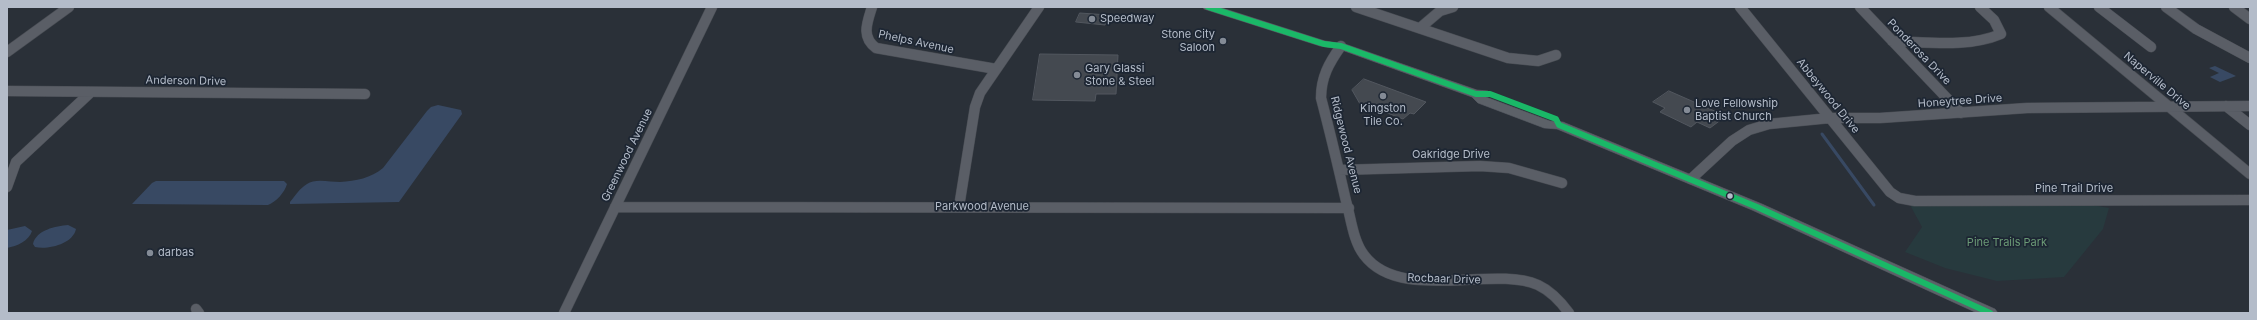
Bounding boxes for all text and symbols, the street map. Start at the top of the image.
place label: Speedway [1100,12,1155,26]
marker: Speedway [1087,14,1097,24]
street label: Ponderosa Drive [1884,16,1954,88]
street label: Phelps Avenue [877,28,955,56]
place label: Stone City Saloon [1161,28,1215,54]
marker: Stone City Saloon [1218,36,1228,46]
street label: Naperville Drive [2121,49,2193,113]
street label: Abbeywood Drive [1794,56,1862,136]
place label: Gary Glassi Stone & Steel [1085,62,1154,88]
marker: Gary Glassi Stone & Steel [1072,70,1082,80]
street label: Anderson Drive [146,74,226,88]
marker: Kingston Tile Co. [1378,91,1388,101]
street label: Honeytree Drive [1917,91,2003,111]
street label: Ridgewood Avenue [1328,95,1364,195]
place label: Love Fellowship Baptist Church [1695,97,1778,123]
place label: Kingston Tile Co. [1360,102,1406,128]
marker: Love Fellowship Baptist Church [1682,105,1692,115]
street label: Greenwood Avenue [599,106,655,204]
street label: Oakridge Drive [1412,148,1490,162]
street label: Pine Trail Drive [2035,182,2113,196]
unlabelled marker [1725,191,1735,201]
street label: Parkwood Avenue [935,200,1029,214]
park label: Pine Trails Park [1967,236,2047,250]
place label: darbas [158,246,194,260]
marker: darbas [145,248,155,258]
street label: Rocbaar Drive [1407,271,1481,287]

